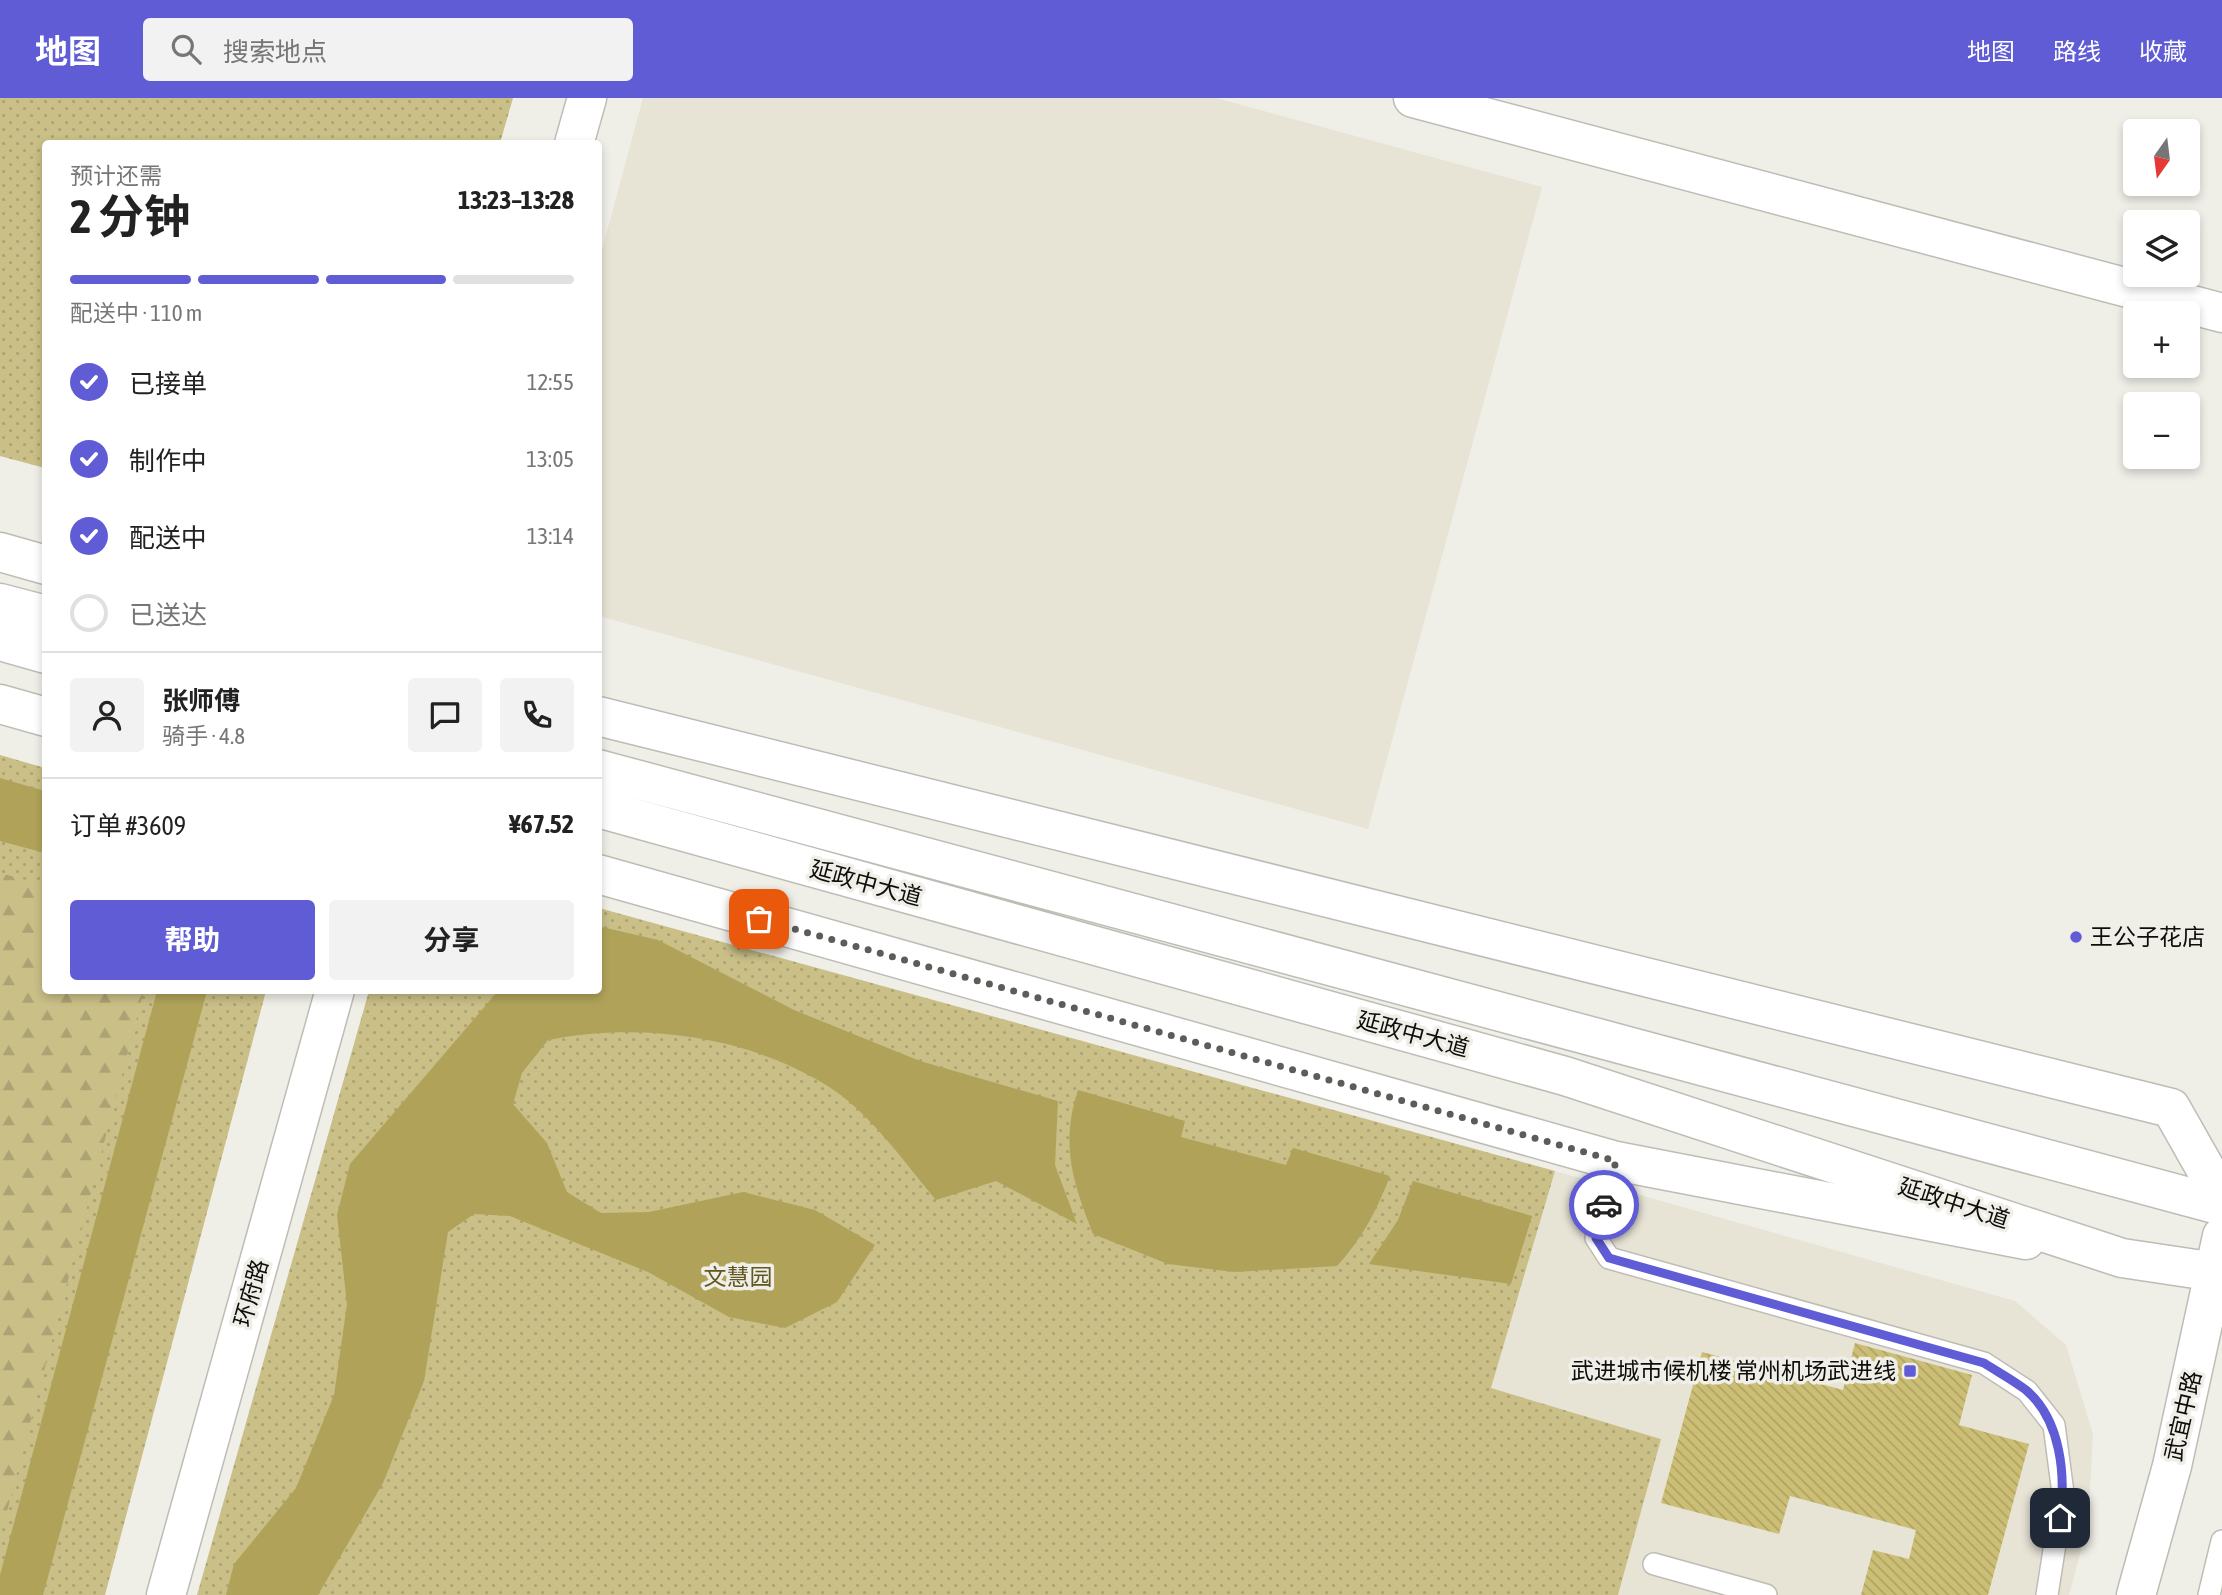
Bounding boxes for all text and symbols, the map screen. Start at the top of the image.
search box [143,18,633,81]
icon: search [167,30,205,68]
text: 地图 [35,32,101,70]
text: 搜索地点 [223,37,327,67]
text: 地图 [1967,38,2015,65]
text: 路线 [2053,38,2101,65]
text: 收藏 [2139,38,2187,65]
north arrow [2123,119,2200,196]
map controls [2123,119,2200,469]
text: 预计还需 [70,163,162,189]
text: 13:23–13:28 [458,185,574,215]
text: 2 分钟 [70,190,190,243]
button: layers [2123,210,2200,287]
text: 配送中 · 110 m [70,300,202,326]
button: + [2123,301,2200,378]
icon: check [70,363,108,401]
text: 已接单 [129,369,207,399]
text: 12:55 [527,369,574,395]
button: − [2123,392,2200,469]
icon: check [70,440,108,478]
text: 制作中 [129,446,207,476]
text: 13:05 [526,446,574,472]
icon: check [70,517,108,555]
text: 配送中 [129,523,207,553]
text: 13:14 [527,523,574,549]
text: 已送达 [129,600,207,630]
button: person [70,678,144,752]
button: chat [408,678,482,752]
button: phone [500,678,574,752]
text: 张师傅 [162,686,240,716]
text: 骑手 · 4.8 [162,723,245,749]
text: ¥67.52 [509,809,574,839]
text: 订单 #3609 [70,811,186,841]
street label: 延政中大道 [807,856,925,910]
pin [729,889,789,949]
button: 帮助 [70,900,315,980]
button: 分享 [329,900,574,980]
icon: bag [740,900,778,938]
place label: 王公子花店 [2090,924,2205,950]
marker: 王公子花店 [2068,929,2084,945]
street label: 延政中大道 [1354,1007,1472,1061]
courier [1569,1170,1639,1240]
street label: 延政中大道 [1895,1173,2013,1233]
icon: car [1585,1186,1623,1224]
street label: 环府路 [229,1256,273,1330]
park label: 文慧园 [704,1264,773,1290]
place label: 武进城市候机楼 常州机场武进线 [1571,1358,1896,1384]
marker: 武进城市候机楼 常州机场武进线 [1902,1363,1918,1379]
street label: 武宜中路 [2160,1368,2206,1464]
pin [2030,1488,2090,1548]
icon: home [2041,1499,2079,1537]

